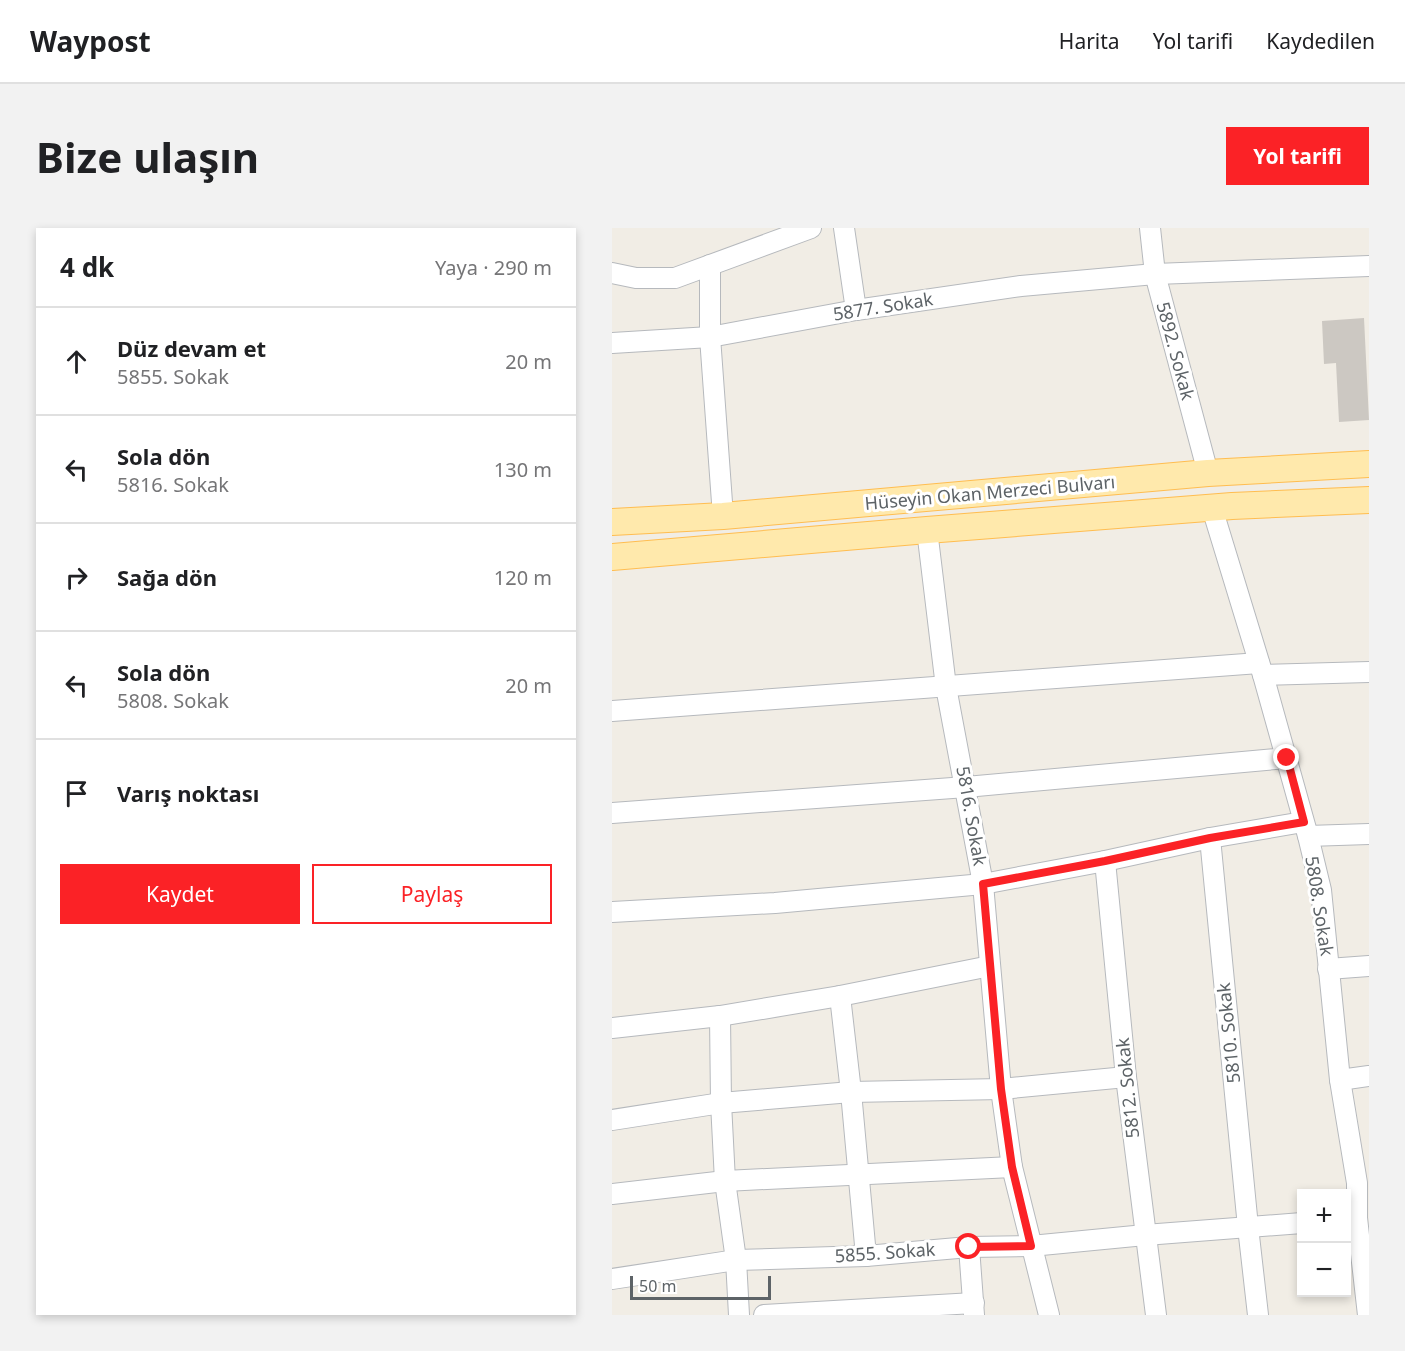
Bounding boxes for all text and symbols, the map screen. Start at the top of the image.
text: Waypost [30,22,151,60]
text: Harita [1059,27,1120,55]
text: Yol tarifi [1153,27,1233,55]
text: Kaydedilen [1266,27,1375,55]
button: Yol tarifi [1226,127,1369,185]
text: Bize ulaşın [36,128,259,185]
text: 4 dk [60,249,114,285]
text: Yaya · 290 m [435,254,552,281]
street label: 5877. Sokak [831,286,935,326]
street label: 5892. Sokak [1151,299,1201,403]
text: Düz devam et [117,333,266,363]
icon: ahead [60,345,93,378]
text: 20 m [505,348,552,375]
text: 5855. Sokak [117,363,229,390]
text: Sola dön [117,441,210,471]
icon: left [60,453,93,486]
text: 130 m [494,456,552,483]
street label: Hüseyin Okan Merzeci Bulvarı [864,469,1116,515]
text: 5816. Sokak [117,471,229,498]
icon: right [60,561,93,594]
text: Sağa dön [117,562,217,592]
text: 120 m [494,564,552,591]
text: Sola dön [117,657,210,687]
icon: left [60,669,93,702]
text: 20 m [505,672,552,699]
text: 5808. Sokak [117,687,229,714]
route end [1273,744,1299,770]
street label: 5816. Sokak [951,764,993,868]
icon: arrive [60,777,93,810]
text: Varış noktası [117,778,259,808]
street label: 5808. Sokak [1300,854,1340,958]
button: Kaydet [60,864,300,924]
button: Paylaş [312,864,552,924]
street label: 5810. Sokak [1211,981,1245,1084]
street label: 5812. Sokak [1110,1036,1144,1139]
map controls [1297,1189,1351,1297]
button: + [1297,1189,1351,1243]
route start [955,1233,981,1259]
street label: 5855. Sokak [834,1236,936,1267]
button: − [1297,1243,1351,1297]
scale bar [630,1273,771,1300]
text: 50 m [639,1275,676,1297]

